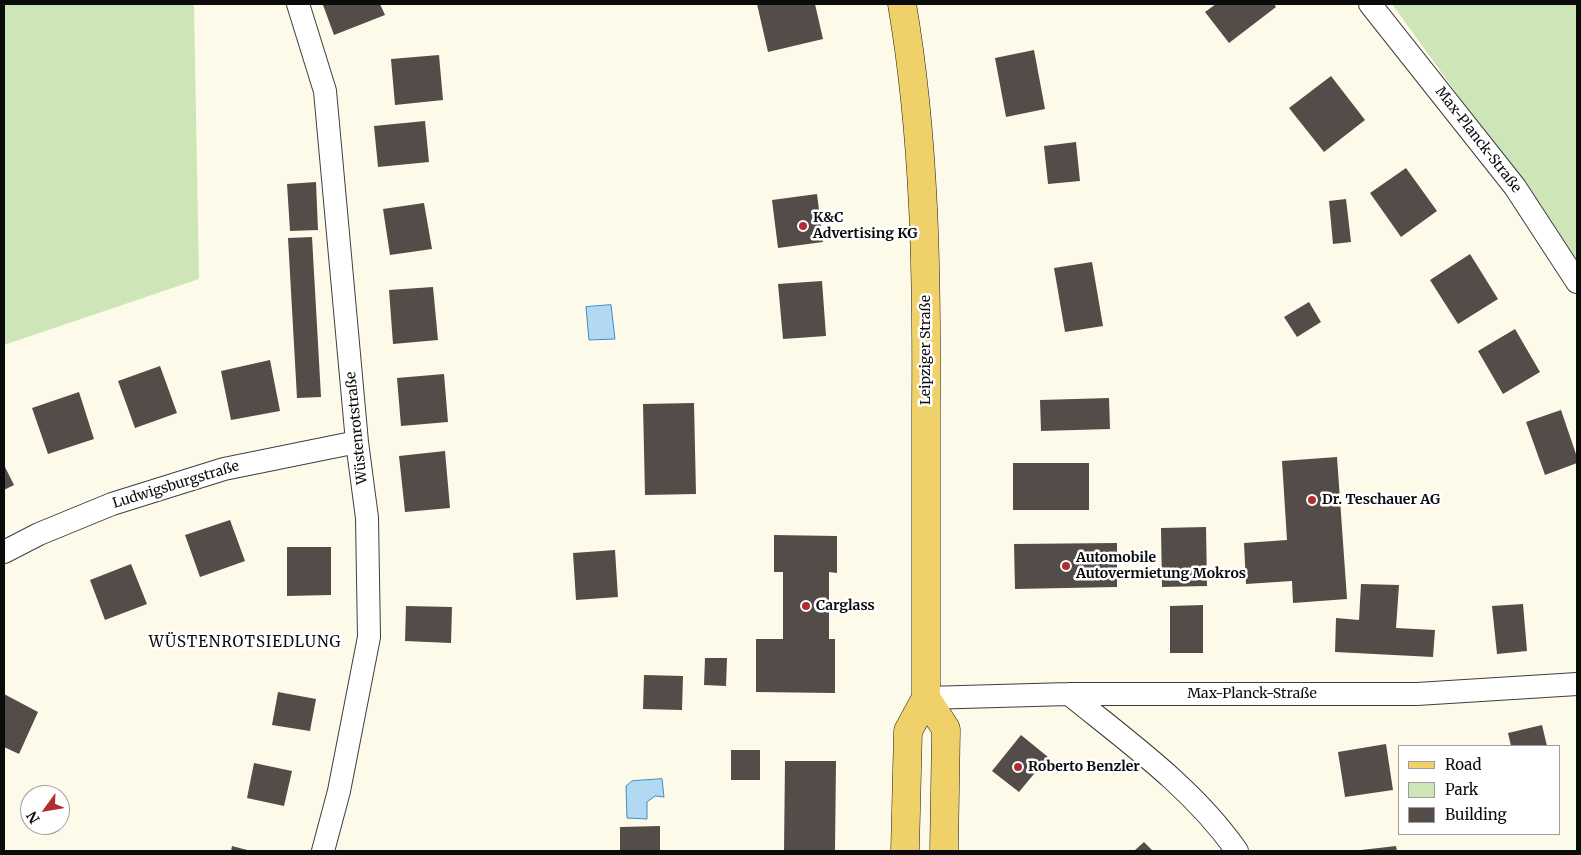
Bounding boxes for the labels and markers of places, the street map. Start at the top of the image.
place label: K&C Advertising KG [813,210,918,242]
marker: K&C Advertising KG [797,220,809,232]
place label: Dr. Teschauer AG [1322,492,1440,508]
marker: Dr. Teschauer AG [1306,494,1318,506]
place label: Automobile Autovermietung Mokros [1076,550,1246,582]
marker: Automobile Autovermietung Mokros [1060,560,1072,572]
place label: Carglass [816,598,875,614]
marker: Carglass [800,600,812,612]
place label: Roberto Benzler [1028,759,1140,775]
marker: Roberto Benzler [1012,761,1024,773]

